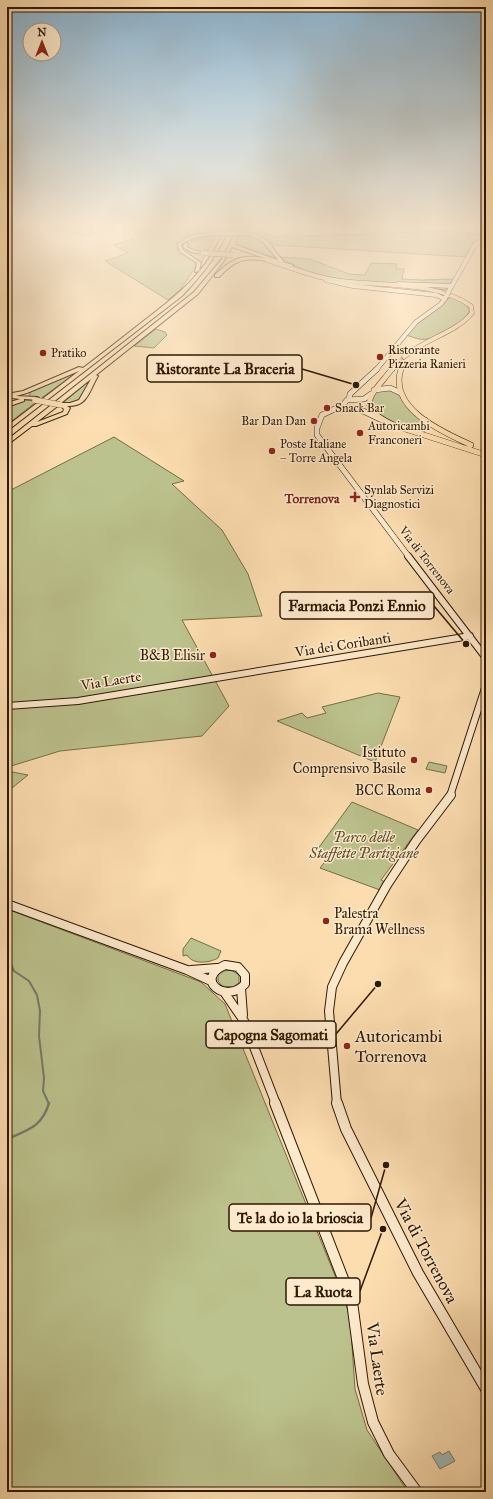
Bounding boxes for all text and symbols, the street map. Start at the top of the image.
north arrow [22,22,62,62]
text: N [37,26,47,39]
place label: Ristorante Pizzeria Ranieri [388,343,466,371]
place label: Pratiko [51,346,87,360]
marker: Pratiko [38,348,48,358]
marker: Ristorante Pizzeria Ranieri [375,352,385,362]
callout: Ristorante La Braceria [147,355,302,382]
text: Ristorante La Braceria [155,360,295,378]
place label: Snack Bar [335,401,385,415]
marker: Snack Bar [322,403,332,413]
place label: Bar Dan Dan [241,414,307,428]
marker: Bar Dan Dan [309,416,319,426]
place label: Autoricambi Franconeri [367,419,430,447]
marker: Autoricambi Franconeri [355,428,365,438]
place label: Poste Italiane – Torre Angela [280,437,353,466]
marker: Poste Italiane – Torre Angela [267,446,277,456]
place label: Synlab Servizi Diagnostici [364,483,435,512]
district label: Torrenova [284,491,340,507]
marker: Synlab Servizi Diagnostici [349,491,361,503]
street label: Via di Torrenova [396,523,458,597]
callout: Farmacia Ponzi Ennio [280,592,434,619]
text: Farmacia Ponzi Ennio [288,597,426,615]
street label: Via dei Coribanti [293,629,392,661]
place label: B&B Elisir [140,647,206,664]
marker: B&B Elisir [208,650,218,660]
street label: Via Laerte [79,668,142,694]
place label: Istituto Comprensivo Basile [293,744,406,777]
marker: Istituto Comprensivo Basile [409,755,419,765]
place label: BCC Roma [355,782,421,799]
marker: BCC Roma [424,785,434,795]
park label: Parco delle Staffette Partigiane [309,829,419,862]
place label: Palestra Brama Wellness [334,905,425,938]
marker: Palestra Brama Wellness [321,916,331,926]
callout: Capogna Sagomati [206,1021,336,1048]
text: Capogna Sagomati [214,1026,329,1045]
place label: Autoricambi Torrenova [354,1026,443,1067]
marker: Autoricambi Torrenova [342,1041,352,1051]
street label: Via di Torrenova [389,1194,463,1308]
callout: Te la do io la brioscia [229,1204,371,1231]
text: Te la do io la brioscia [236,1209,364,1227]
callout: La Ruota [286,1278,360,1305]
text: La Ruota [294,1283,353,1301]
street label: Via Laerte [361,1320,393,1397]

